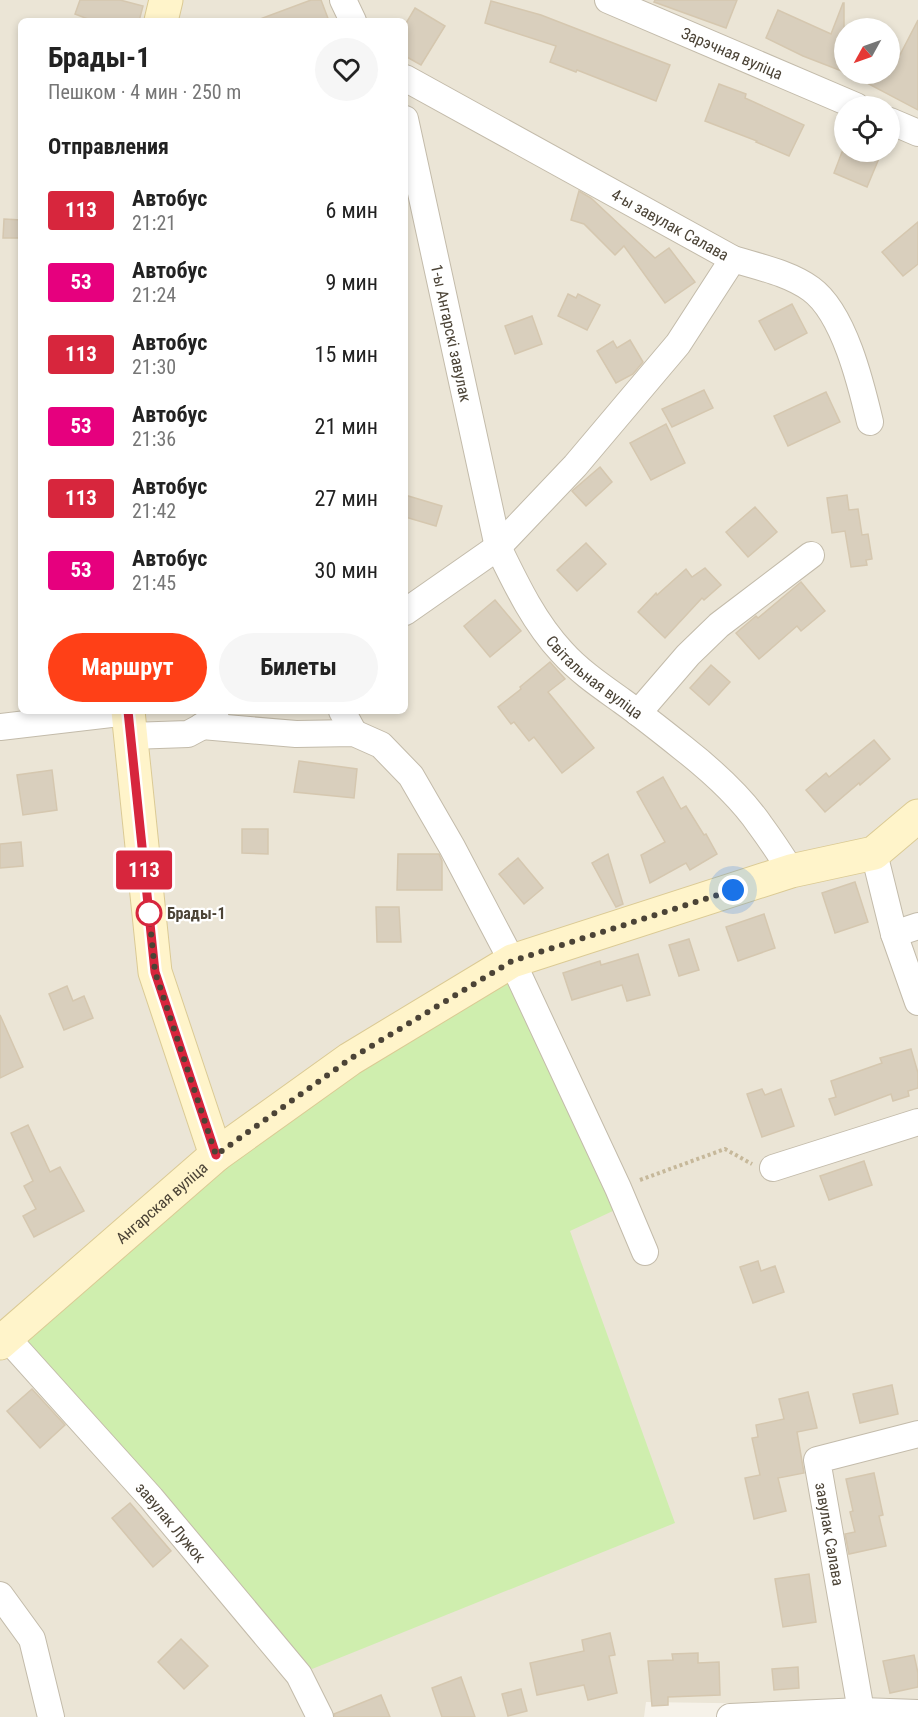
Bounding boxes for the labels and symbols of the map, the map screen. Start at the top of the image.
north arrow [834,18,900,84]
street label: Зарэчная вуліца [678,23,786,84]
street label: 4-ы завулак Салава [608,185,732,265]
street label: 1-ы Ангарскі завулак [427,262,475,404]
street label: Світальная вуліца [542,632,647,723]
line badge: 113 [110,850,178,890]
your location [718,875,748,905]
marker: Брады-1 [136,900,162,926]
place label: Брады-1 [167,904,225,923]
street label: Ангарская вуліца [112,1158,211,1248]
street label: завулак Лужок [131,1478,210,1567]
street label: завулак Салава [811,1481,848,1587]

